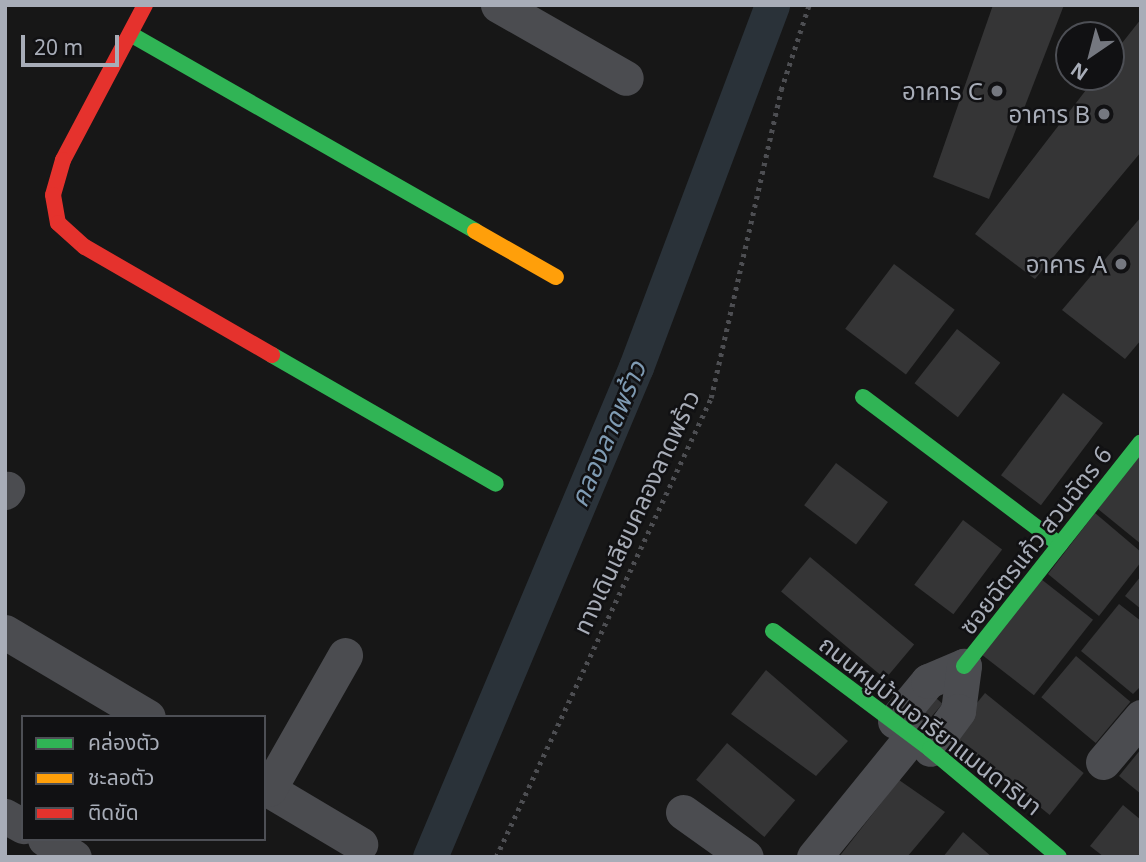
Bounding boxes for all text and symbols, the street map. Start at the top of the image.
scale bar [24,21,122,65]
north arrow [1055,21,1125,91]
text: 20 m [34,33,83,61]
text: N [1065,56,1093,87]
place label: อาคาร C [902,77,983,105]
marker: อาคาร C [989,83,1005,99]
place label: อาคาร B [1008,100,1090,128]
marker: อาคาร B [1096,106,1112,122]
place label: อาคาร A [1026,250,1107,278]
marker: อาคาร A [1113,256,1129,272]
water label: คลองลาดพร้าว [563,356,653,512]
street label: ทางเดินเลียบคลองลาดพร้าว [567,385,705,639]
street label: ซอยฉัตรแก้ว สวนฉัตร 6 [953,440,1117,640]
street label: ถนนหมู่บ้านอารียาแมนดารินา [814,629,1048,821]
legend [21,715,266,841]
text: คล่องตัว [88,728,160,756]
text: ชะลอตัว [88,763,154,791]
text: ติดขัด [88,798,139,826]

